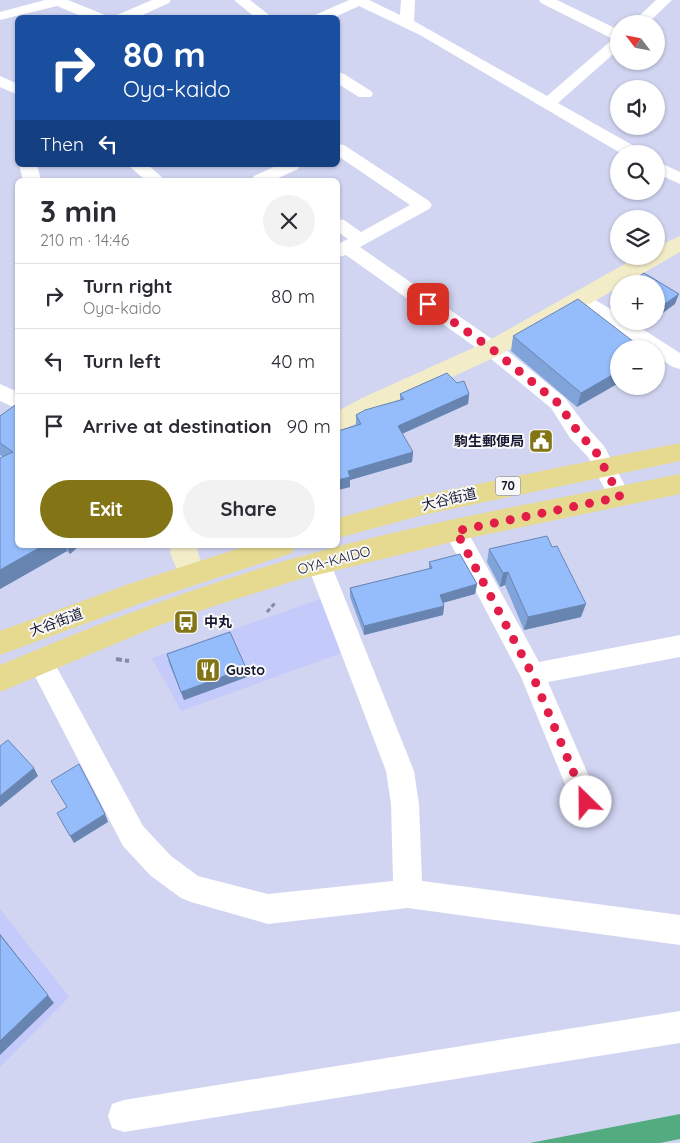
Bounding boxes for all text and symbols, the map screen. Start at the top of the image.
north arrow [610,15,665,70]
map controls [610,15,665,395]
text: 80 m [123,32,206,76]
icon: right [40,35,105,100]
text: Oya-kaido [123,75,231,103]
button: sound [610,80,665,135]
icon: left [94,130,122,158]
text: Then [40,132,84,156]
button: search [610,145,665,200]
text: 3 min [40,192,117,230]
button: close [263,195,315,247]
button: layers [610,210,665,265]
text: 210 m · 14:46 [40,230,129,250]
text: Turn right [83,274,172,298]
button: + [610,275,665,330]
icon: right [40,282,68,310]
pin [407,283,449,325]
text: 80 m [271,284,315,308]
icon: arrive [414,290,442,318]
text: Oya-kaido [83,298,161,318]
button: − [610,340,665,395]
icon: left [40,347,68,375]
text: Turn left [83,349,161,373]
text: 40 m [271,349,315,373]
icon: arrive [40,412,68,440]
text: Arrive at destination [83,414,272,438]
text: 90 m [287,414,331,438]
public building icon: 駒生郵便局 [528,428,554,454]
place label: 駒生郵便局 [454,432,524,450]
road number: 70 [496,476,520,496]
button: Exit [40,480,173,538]
button: Share [183,480,315,538]
street label: 大谷街道 [420,484,478,514]
street label: OYA-KAIDO [295,542,373,578]
street label: 大谷街道 [27,604,85,640]
bus stop icon: 中丸 [173,609,199,635]
place label: 中丸 [204,613,232,631]
restaurant icon: Gusto [195,657,221,683]
place label: Gusto [226,661,265,679]
position arrow [559,775,611,827]

